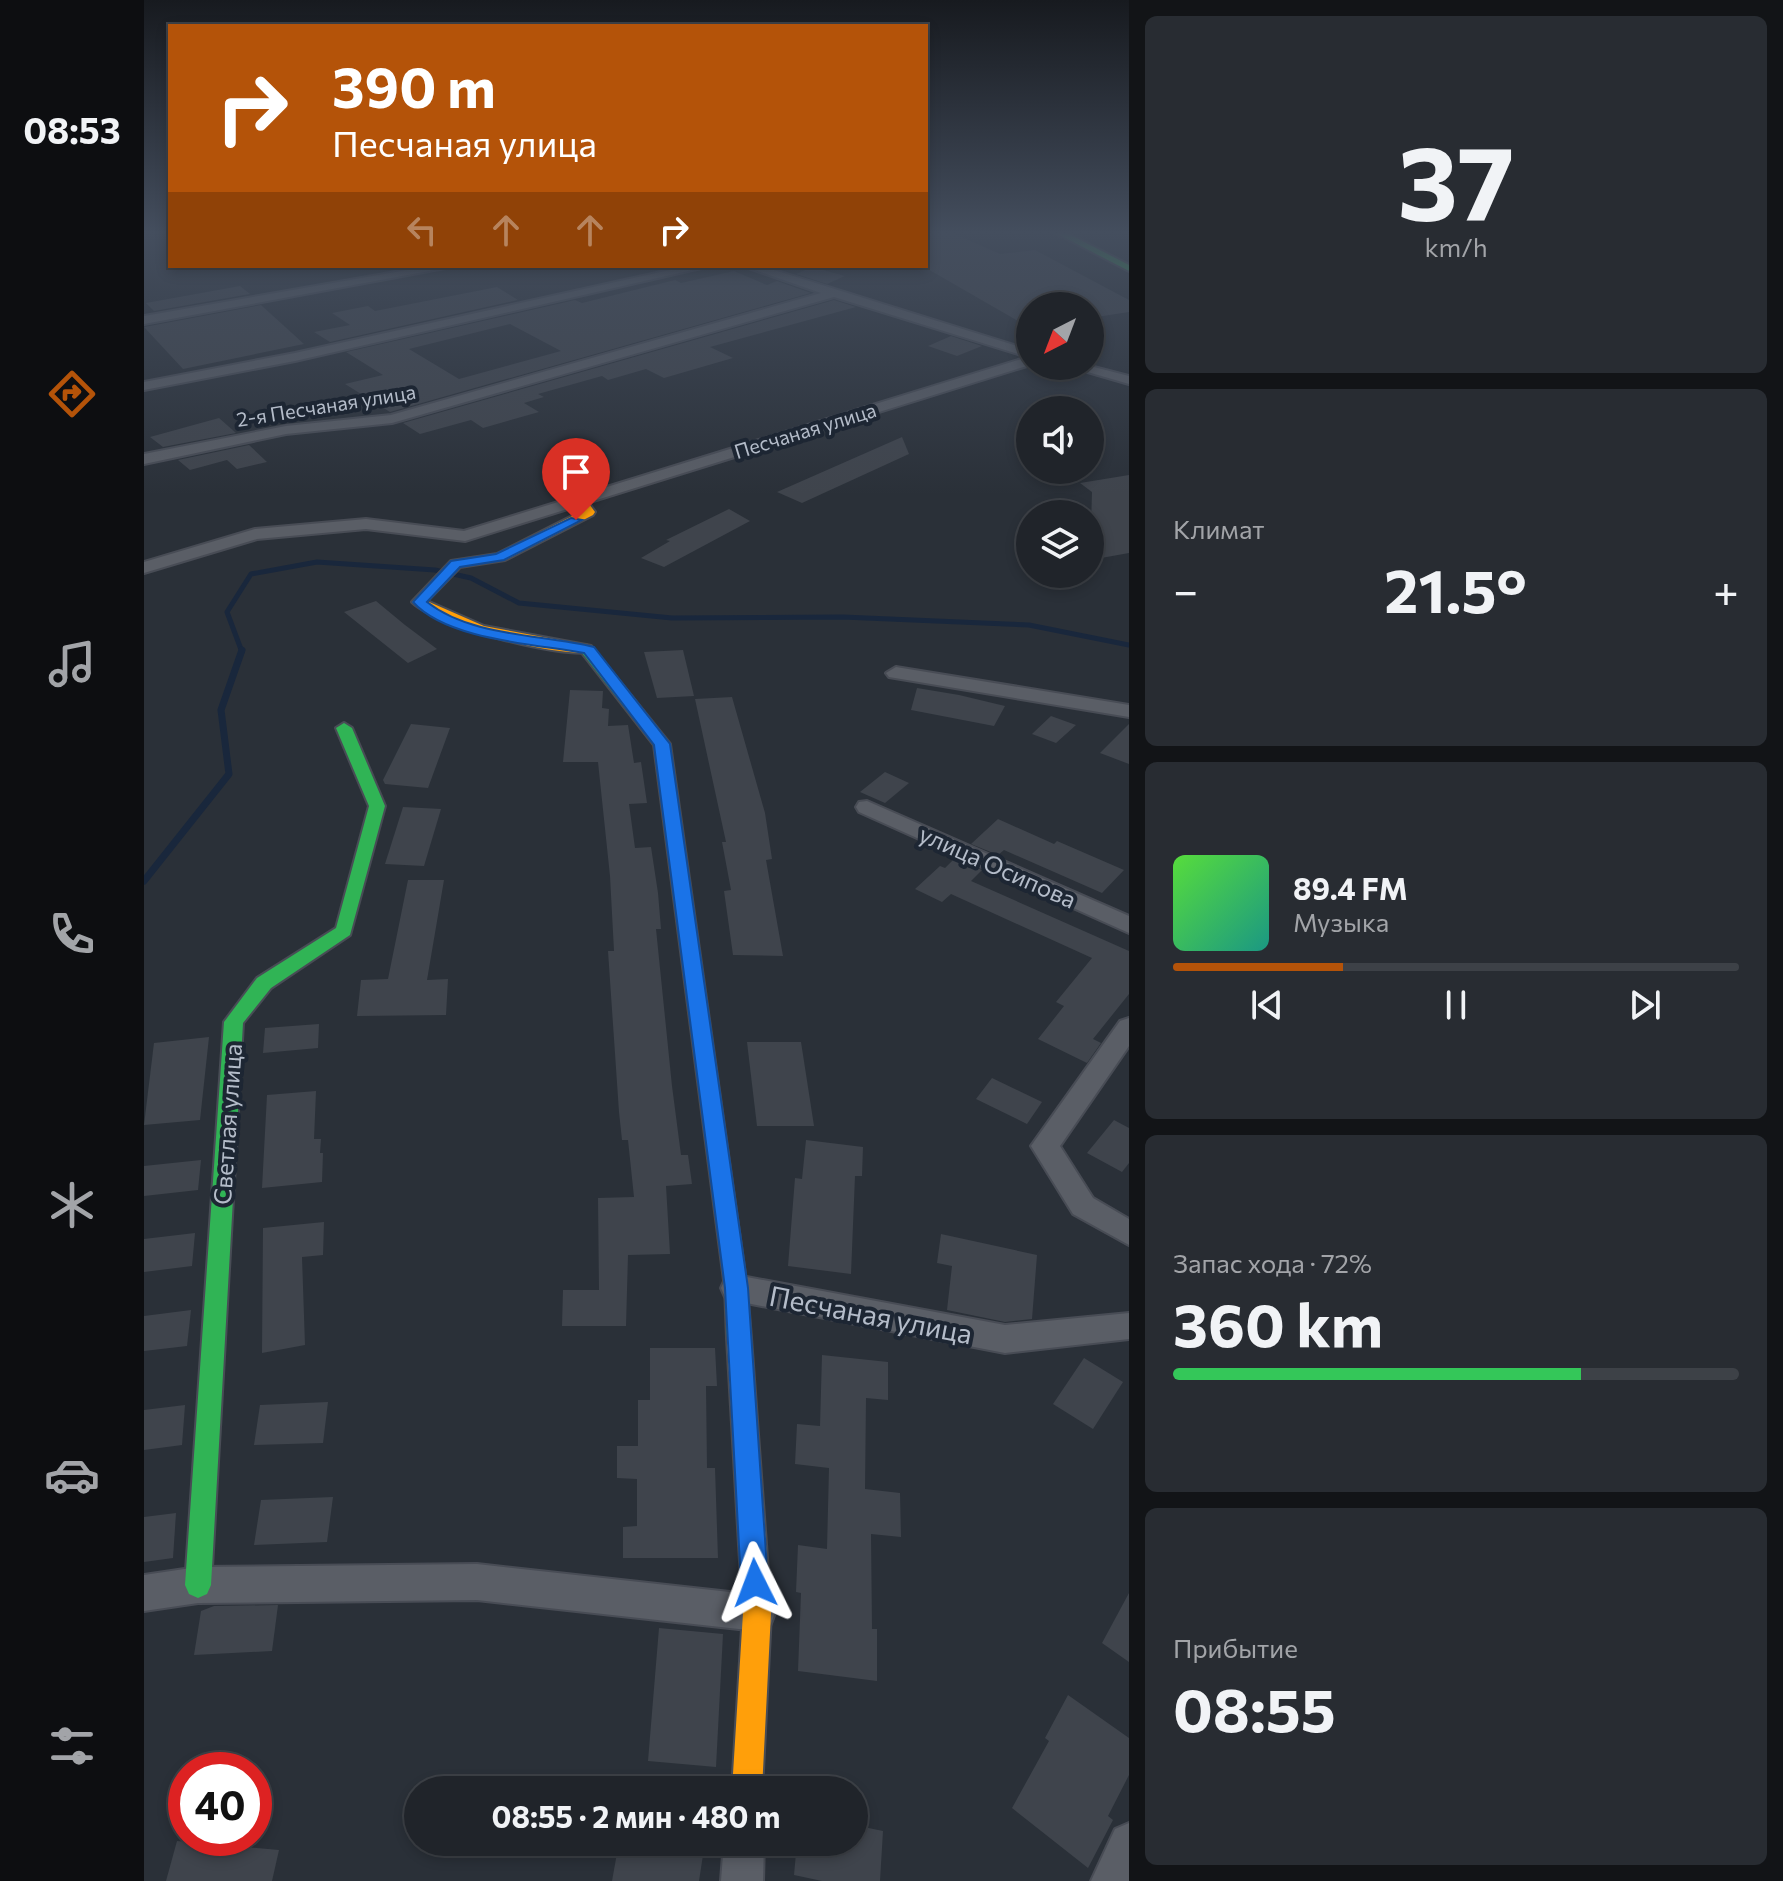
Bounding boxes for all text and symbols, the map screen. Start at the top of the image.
text: 390 m [332,51,496,120]
icon: right [200,56,304,160]
text: 08:53 [23,107,121,151]
text: 37 [1398,115,1514,242]
text: Песчаная улица [332,120,597,164]
icon: left [400,208,444,252]
icon: ahead [484,208,528,252]
icon: ahead [568,208,612,252]
icon: right [652,208,696,252]
text: km/h [1424,231,1488,262]
north arrow [1016,292,1104,380]
map controls [1016,292,1104,588]
icon: directions [44,366,100,422]
street label: 2-я Песчаная улица [235,379,417,431]
button: sound [1016,396,1104,484]
street label: Песчаная улица [731,397,879,463]
pin [542,438,610,520]
icon: arrive [554,450,598,494]
button: layers [1016,500,1104,588]
text: Климат [1173,513,1265,544]
text: 21.5° [1384,552,1527,625]
text: − [1173,562,1198,616]
text: + [1713,562,1739,616]
icon: music [44,636,100,692]
street label: улица Осипова [915,818,1081,914]
text: 89.4 FM [1293,869,1408,906]
icon: phone [44,906,100,962]
text: Музыка [1293,906,1389,937]
icon: previous [1245,983,1289,1027]
icon: pause [1434,983,1478,1027]
icon: next [1623,983,1667,1027]
street label: Светлая улица [207,1042,247,1206]
icon: climate [44,1177,100,1233]
text: Запас хода · 72% [1173,1247,1372,1278]
street label: Песчаная улица [767,1278,975,1350]
text: 360 km [1173,1286,1383,1359]
icon: car [44,1447,100,1503]
position arrow [713,1541,797,1625]
text: Прибытие [1173,1632,1298,1663]
text: 08:55 [1173,1671,1336,1744]
icon: filters [44,1718,100,1774]
speed limit sign: 40 [168,1752,272,1856]
text: 08:55 · 2 мин · 480 m [492,1797,780,1834]

